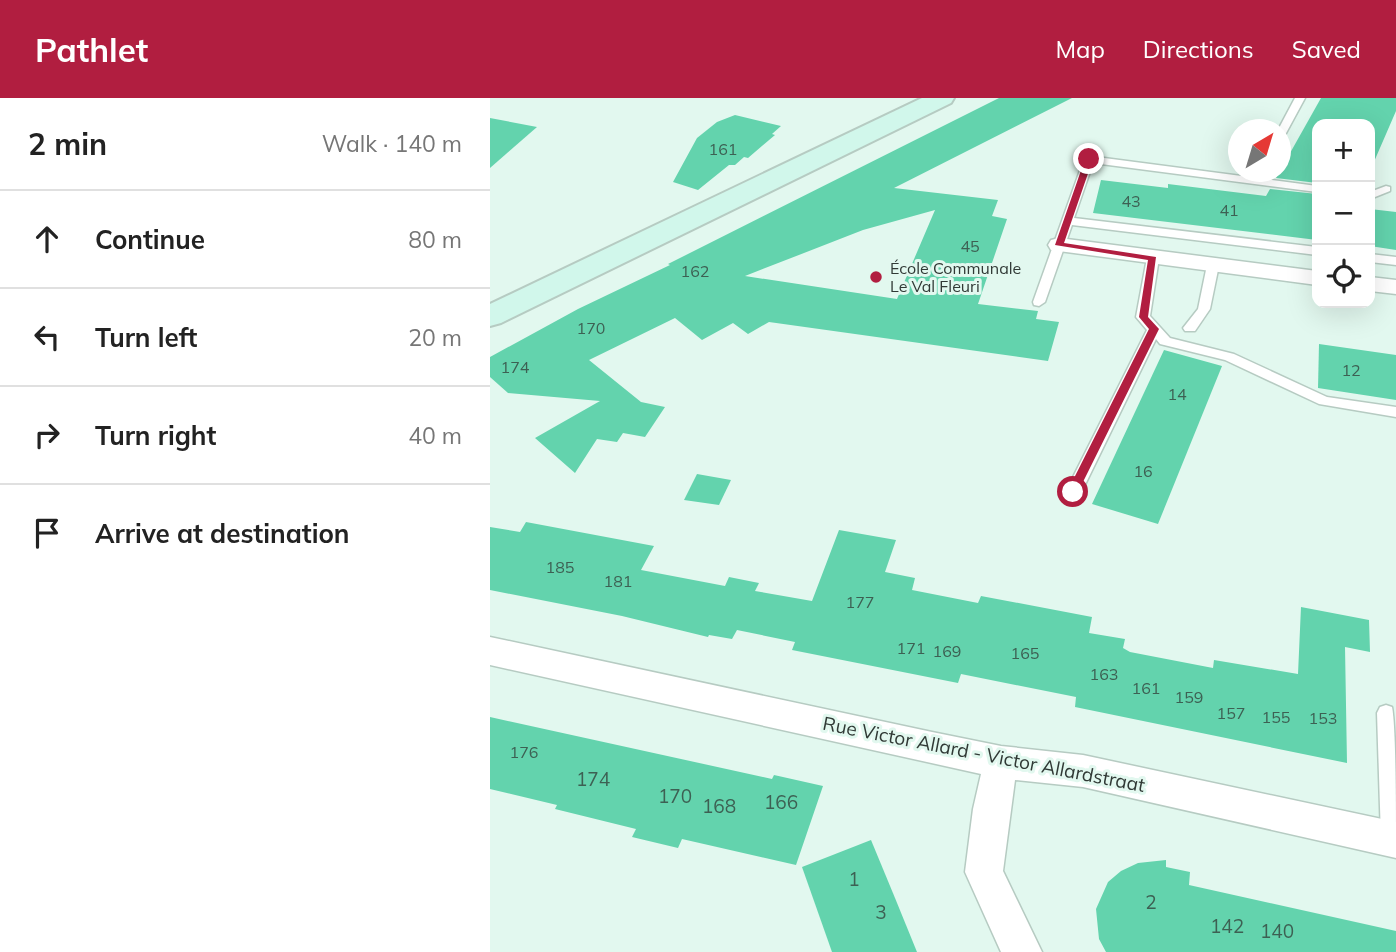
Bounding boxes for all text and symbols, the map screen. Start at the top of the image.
text: Pathlet [35,29,148,70]
text: Map [1055,34,1105,64]
text: Directions [1143,34,1254,64]
text: Saved [1292,34,1361,64]
north arrow [1228,119,1291,182]
map controls [1312,119,1375,308]
button: + [1312,119,1375,182]
text: 2 min [28,125,107,163]
text: Walk · 140 m [322,129,462,158]
house number: 161 [709,139,737,159]
route end [1073,143,1104,174]
button: − [1312,182,1375,245]
house number: 43 [1121,191,1141,211]
house number: 41 [1219,200,1239,220]
icon: ahead [28,220,66,258]
text: Continue [95,223,205,256]
text: 80 m [408,225,462,254]
house number: 45 [960,236,980,256]
button: locate [1312,245,1375,308]
place label: École Communale Le Val Fleuri [890,258,1021,296]
house number: 162 [681,261,709,281]
marker: École Communale Le Val Fleuri [868,269,884,285]
icon: left [28,318,66,356]
house number: 170 [577,318,605,338]
text: Turn left [95,321,197,354]
text: 20 m [408,323,462,352]
house number: 174 [501,357,530,377]
house number: 12 [1341,360,1361,380]
house number: 14 [1167,384,1187,404]
icon: right [28,416,66,454]
text: Turn right [95,419,216,452]
text: 40 m [408,421,462,450]
house number: 16 [1133,461,1153,481]
route start [1057,476,1088,507]
icon: arrive [28,514,66,552]
text: Arrive at destination [95,517,350,550]
house number: 185 [546,557,574,577]
house number: 181 [604,571,632,591]
house number: 177 [846,592,874,612]
house number: 171 [897,638,925,658]
house number: 169 [933,641,961,661]
house number: 165 [1011,643,1039,663]
house number: 163 [1090,664,1118,684]
house number: 161 [1132,678,1160,698]
house number: 159 [1175,687,1203,707]
house number: 157 [1217,703,1245,723]
house number: 155 [1262,707,1290,727]
house number: 153 [1309,708,1337,728]
street label: Rue Victor Allard - Victor Allardstraat [821,711,1148,797]
house number: 176 [510,742,538,762]
house number: 174 [576,767,610,791]
house number: 170 [658,784,692,808]
house number: 166 [764,790,798,814]
house number: 168 [702,794,736,818]
house number: 1 [848,867,860,891]
house number: 2 [1145,890,1157,914]
house number: 3 [875,900,887,924]
house number: 142 [1210,914,1244,938]
house number: 140 [1260,919,1294,943]

